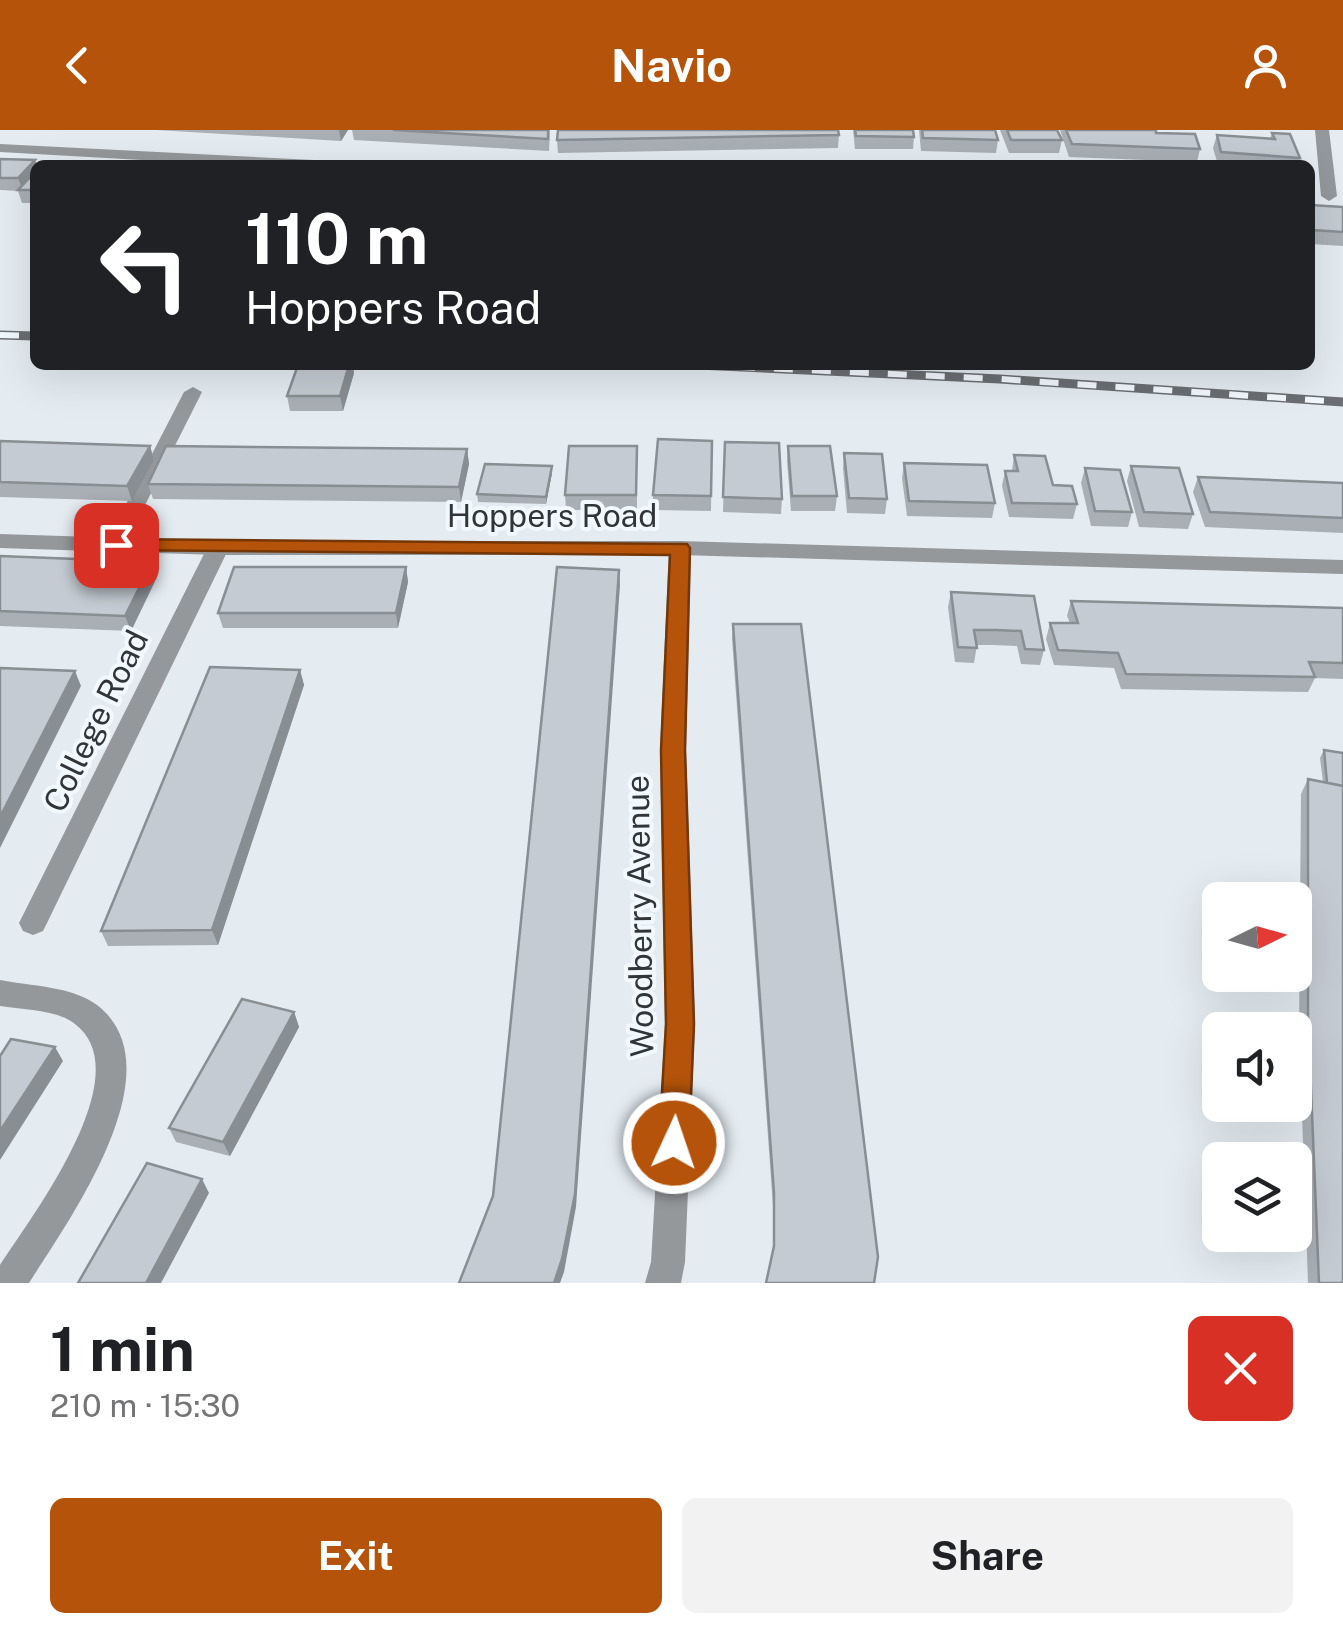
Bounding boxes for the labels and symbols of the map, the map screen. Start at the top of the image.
street label: Hoppers Road [447,497,657,534]
pin [74,503,159,588]
street label: College Road [36,624,155,817]
street label: Woodberry Avenue [619,775,660,1057]
north arrow [1202,882,1312,992]
position arrow [622,1091,726,1195]

